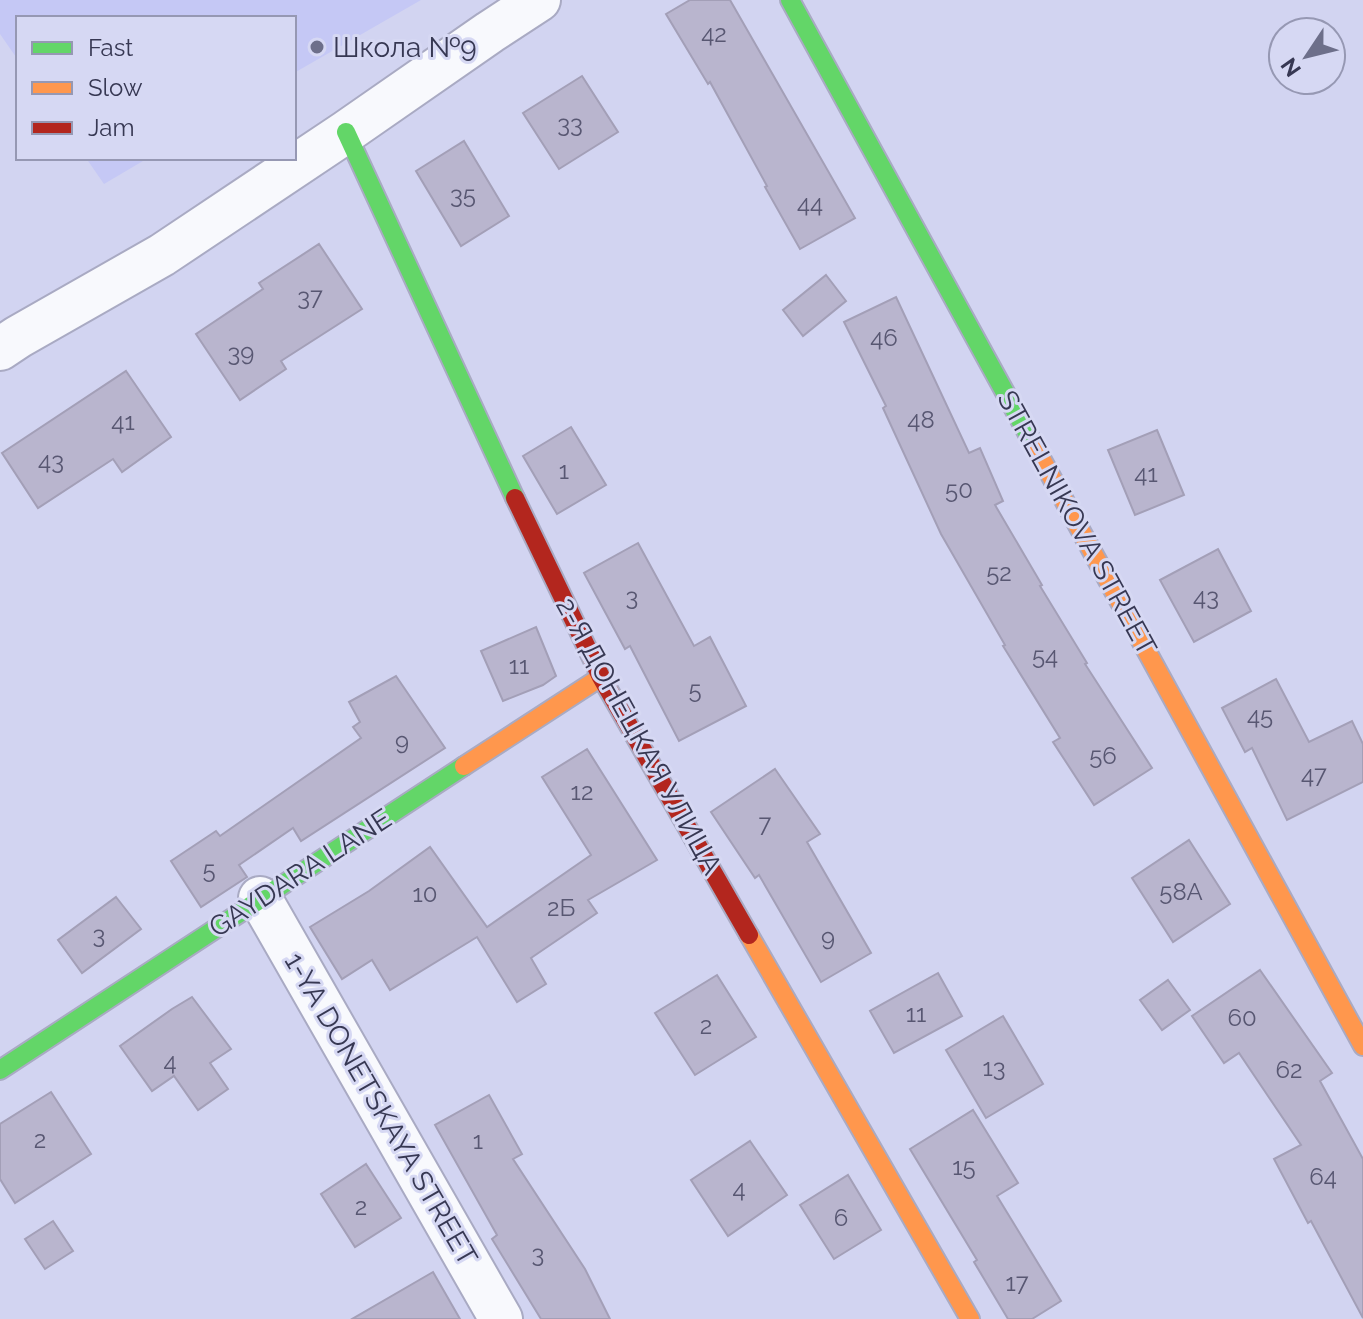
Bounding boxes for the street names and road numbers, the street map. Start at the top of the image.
street label: STRELNIKOVA STREET [990,385,1164,661]
street label: 2-Я ДОНЕЦКАЯ УЛИЦА [549,592,729,880]
street label: GAYDARA LANE [203,802,397,944]
street label: 1-YA DONETSKAYA STREET [277,946,485,1272]

